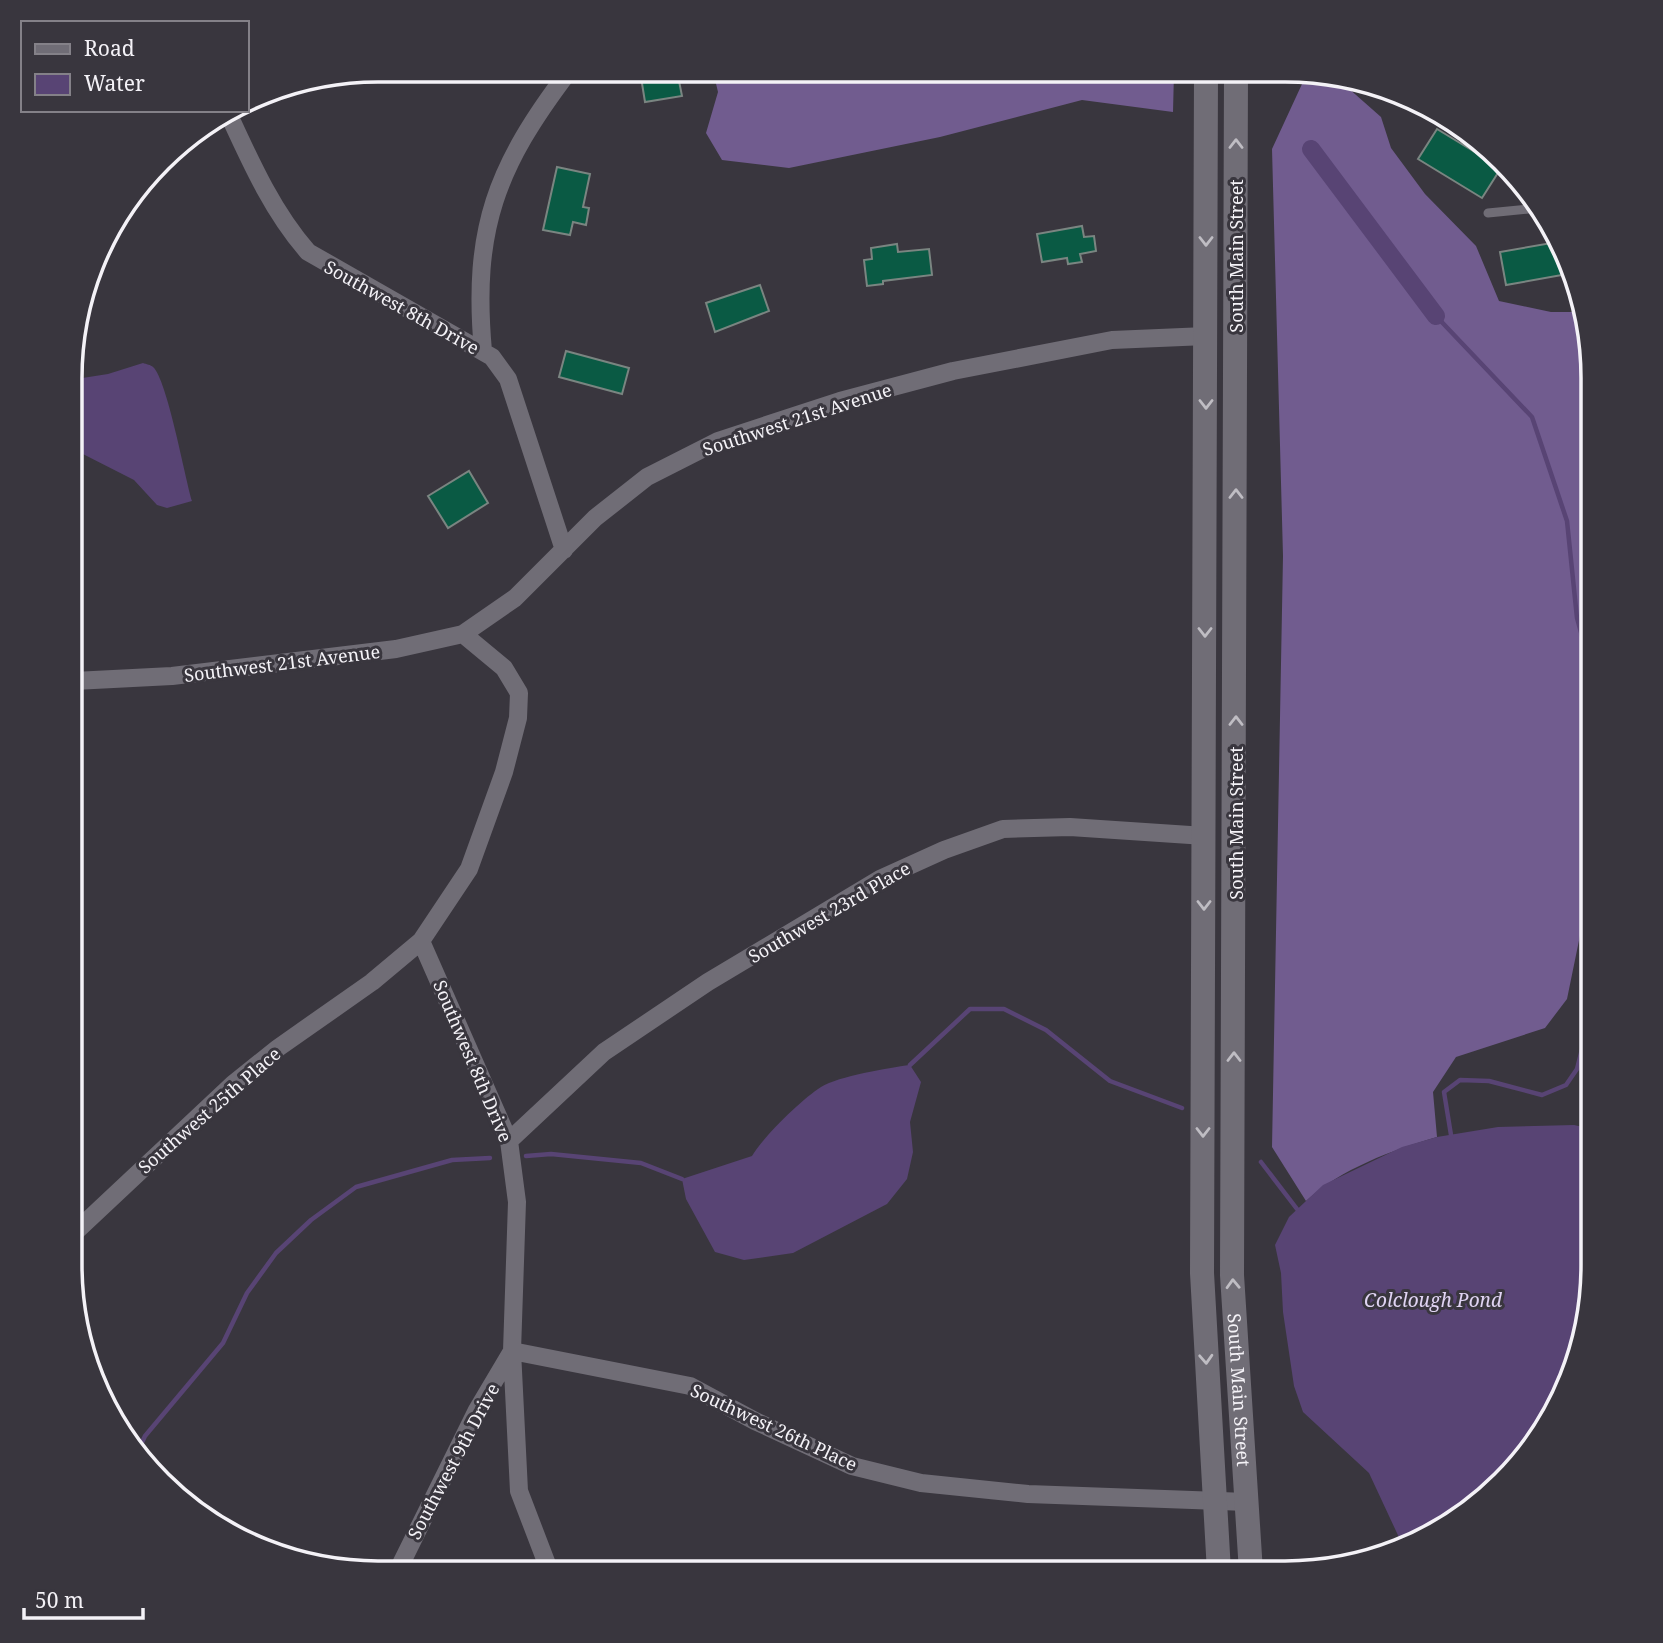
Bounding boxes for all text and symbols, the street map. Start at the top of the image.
legend [21,21,248,112]
text: Road [84,34,135,62]
text: Water [84,69,145,97]
one-way arrow [1228,138,1244,148]
street label: South Main Street [1224,179,1248,333]
one-way arrow [1198,236,1214,247]
street label: Southwest 8th Drive [320,254,484,360]
street label: Southwest 21st Avenue [699,377,895,461]
one-way arrow [1198,399,1214,410]
one-way arrow [1228,488,1244,498]
one-way arrow [1197,627,1213,637]
street label: Southwest 21st Avenue [183,639,381,687]
one-way arrow [1228,715,1244,726]
street label: South Main Street [1224,746,1248,900]
street label: Southwest 23rd Place [744,856,914,968]
one-way arrow [1196,900,1212,910]
street label: Southwest 8th Drive [428,976,518,1146]
street label: Southwest 25th Place [133,1041,285,1179]
one-way arrow [1226,1051,1242,1062]
one-way arrow [1195,1127,1211,1138]
one-way arrow [1225,1278,1240,1289]
water label: Colclough Pond [1364,1287,1503,1313]
street label: South Main Street [1222,1312,1256,1467]
one-way arrow [1199,1354,1214,1365]
street label: Southwest 26th Place [687,1378,861,1476]
street label: Southwest 9th Drive [402,1379,504,1543]
scale bar [24,1576,144,1620]
text: 50 m [35,1586,84,1614]

